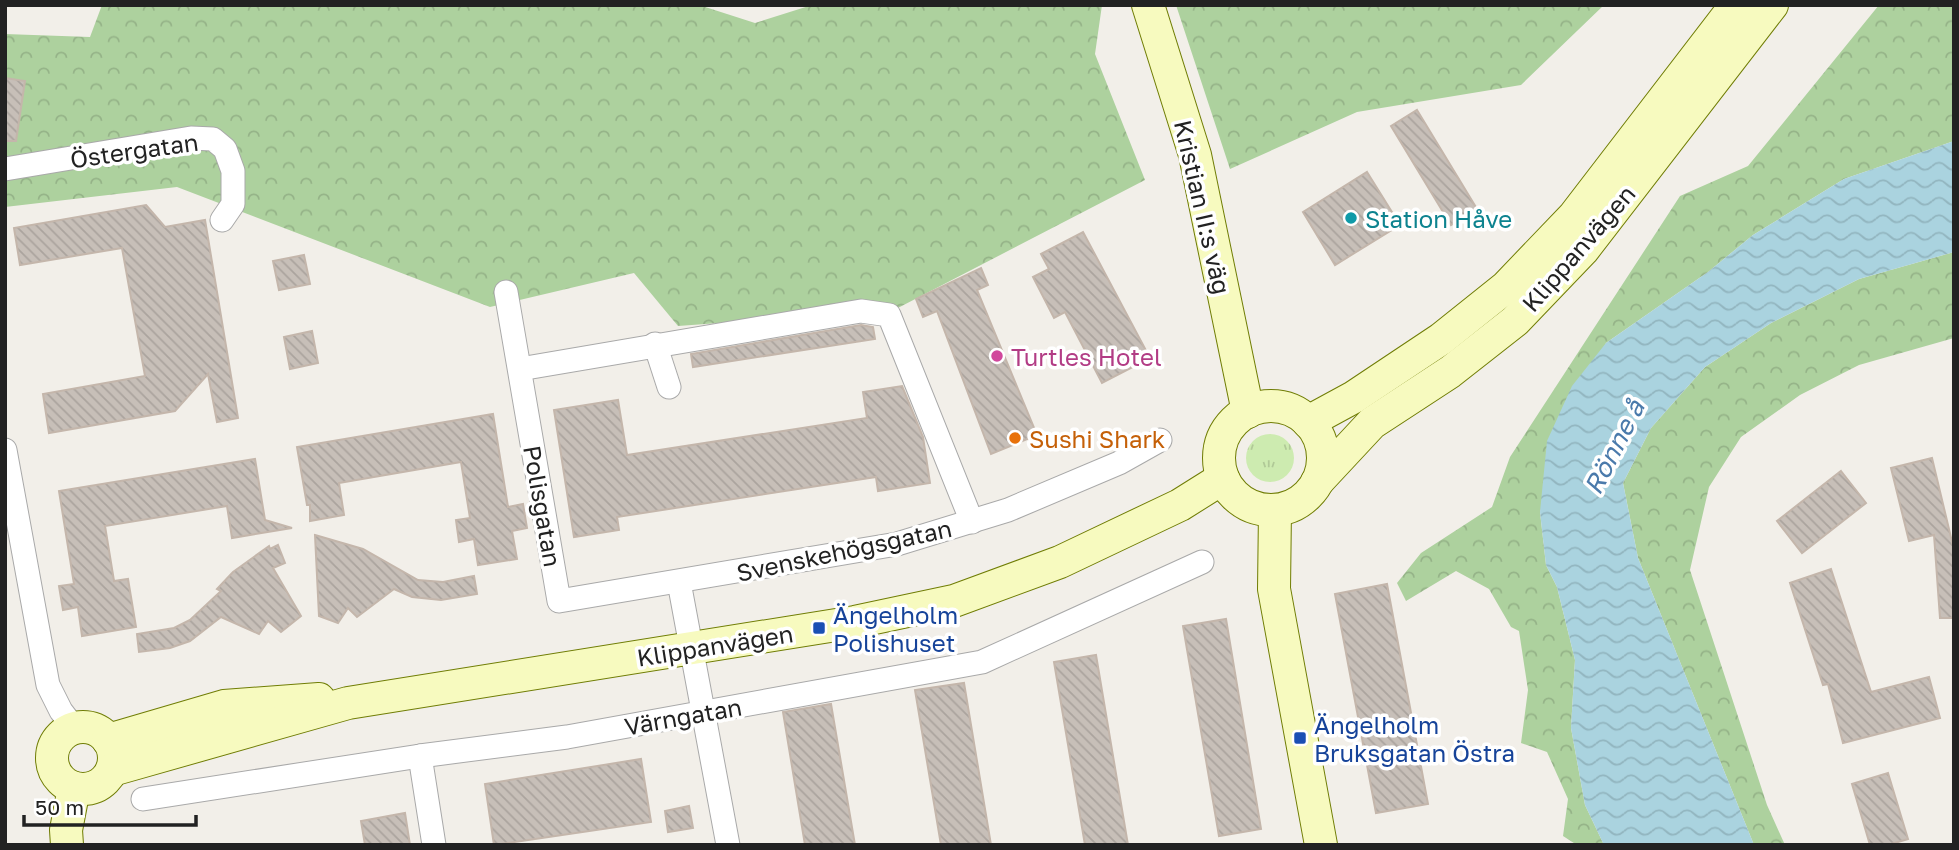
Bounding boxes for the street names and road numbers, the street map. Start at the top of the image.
street label: Kristian II:s väg [1169,117,1237,297]
street label: Östergatan [68,127,200,173]
street label: Klippanvägen [1515,179,1641,317]
street label: Polisgatan [518,443,568,569]
street label: Svenskehögsgatan [734,513,954,587]
street label: Klippanvägen [635,618,795,672]
street label: Värngatan [622,691,744,741]

